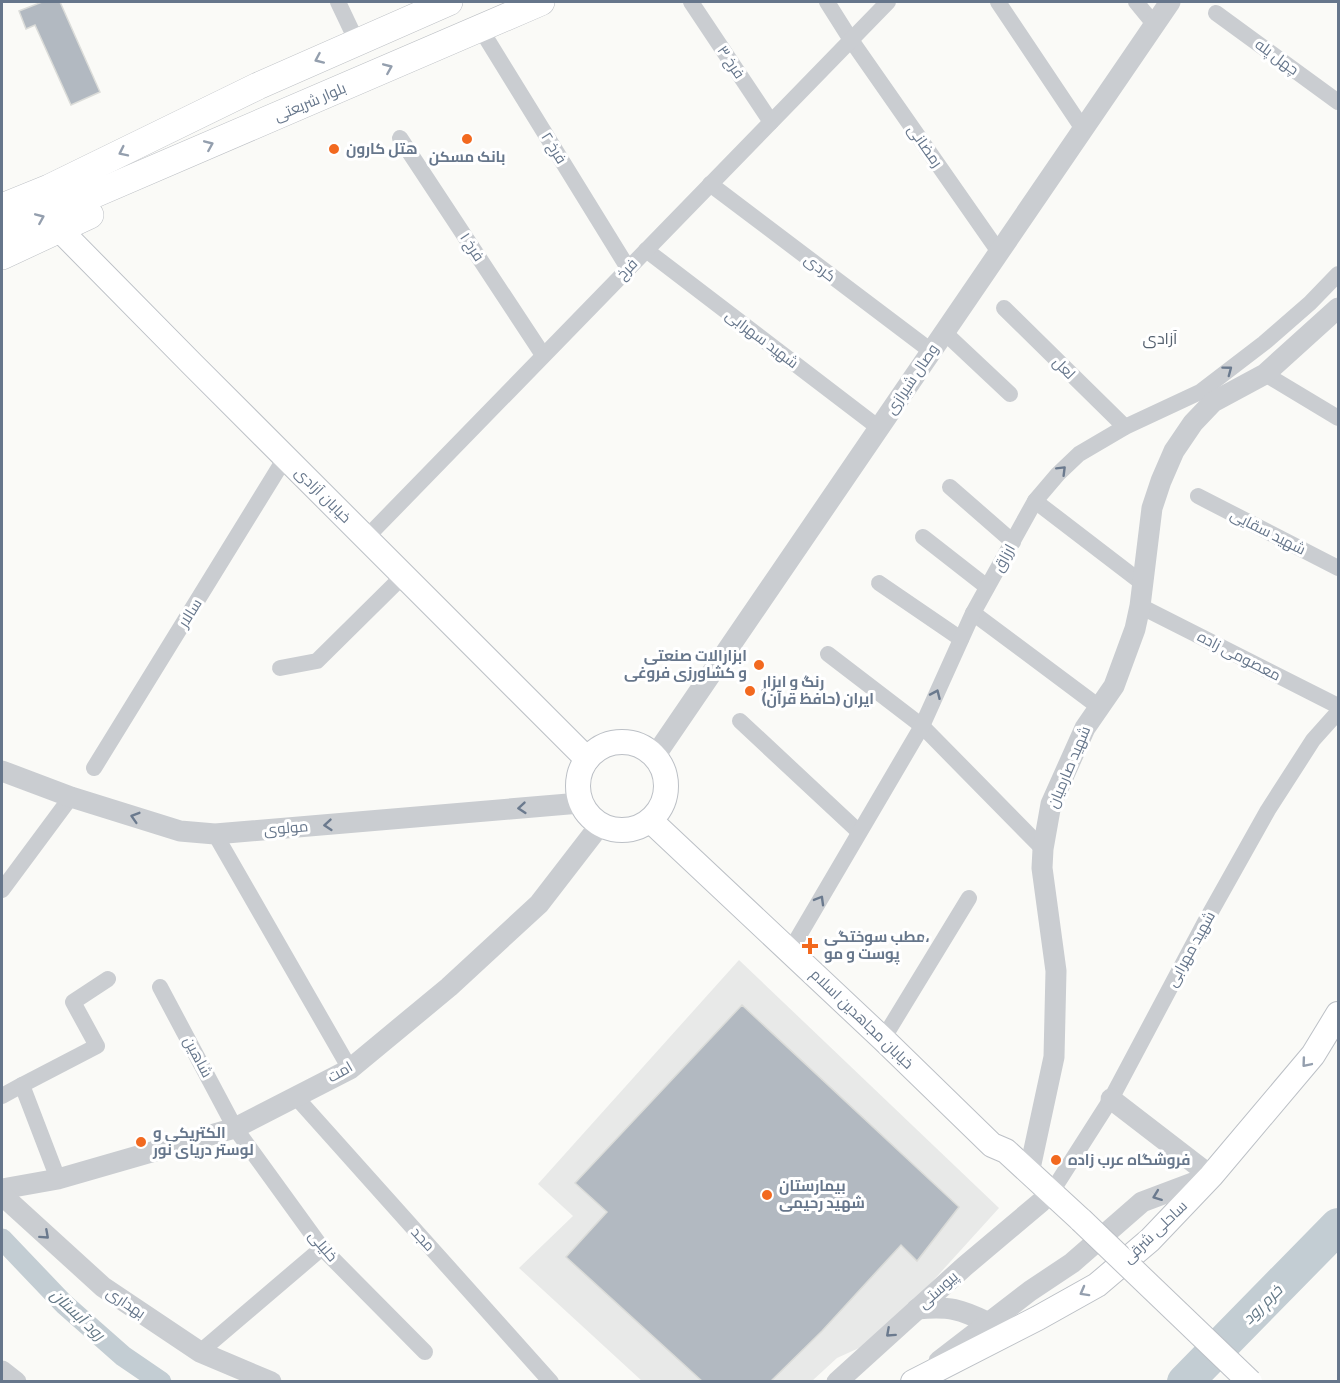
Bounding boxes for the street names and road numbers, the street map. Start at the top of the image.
street label: چهل پله [1251,35,1302,80]
street label: فرخ ۳ [712,42,749,83]
street label: بلوار شریعتی [271,79,349,126]
street label: رمضانی [903,121,946,171]
street label: فرخ ۲ [536,129,571,168]
street label: فرخ ۱ [454,229,488,266]
street label: کردی [800,250,839,286]
street label: فرخ [613,255,643,285]
street label: شهید سهرابی [721,306,802,373]
street label: وصال شیرازی [882,340,943,418]
street label: لعل [1048,353,1079,384]
street label: خیابان آزادی [291,463,355,527]
street label: شهید سقایی [1227,505,1309,560]
street label: ارزاق [989,541,1020,575]
street label: سالار [174,595,206,632]
street label: معصومی زاده [1194,627,1284,686]
street label: شهید صارمیان [1044,723,1095,811]
street label: مولوی [263,817,309,840]
street label: شهید مهرابی [1163,908,1220,990]
street label: خیابان مجاهدین اسلام [806,965,917,1073]
street label: شاهین [179,1033,216,1081]
street label: امت [324,1058,356,1086]
street label: ساحلی شرقی [1119,1197,1192,1268]
street label: مجد [407,1223,439,1255]
street label: خلیلی [304,1227,341,1266]
street label: پیوستی [914,1268,962,1313]
street label: بهداری [102,1283,149,1323]

